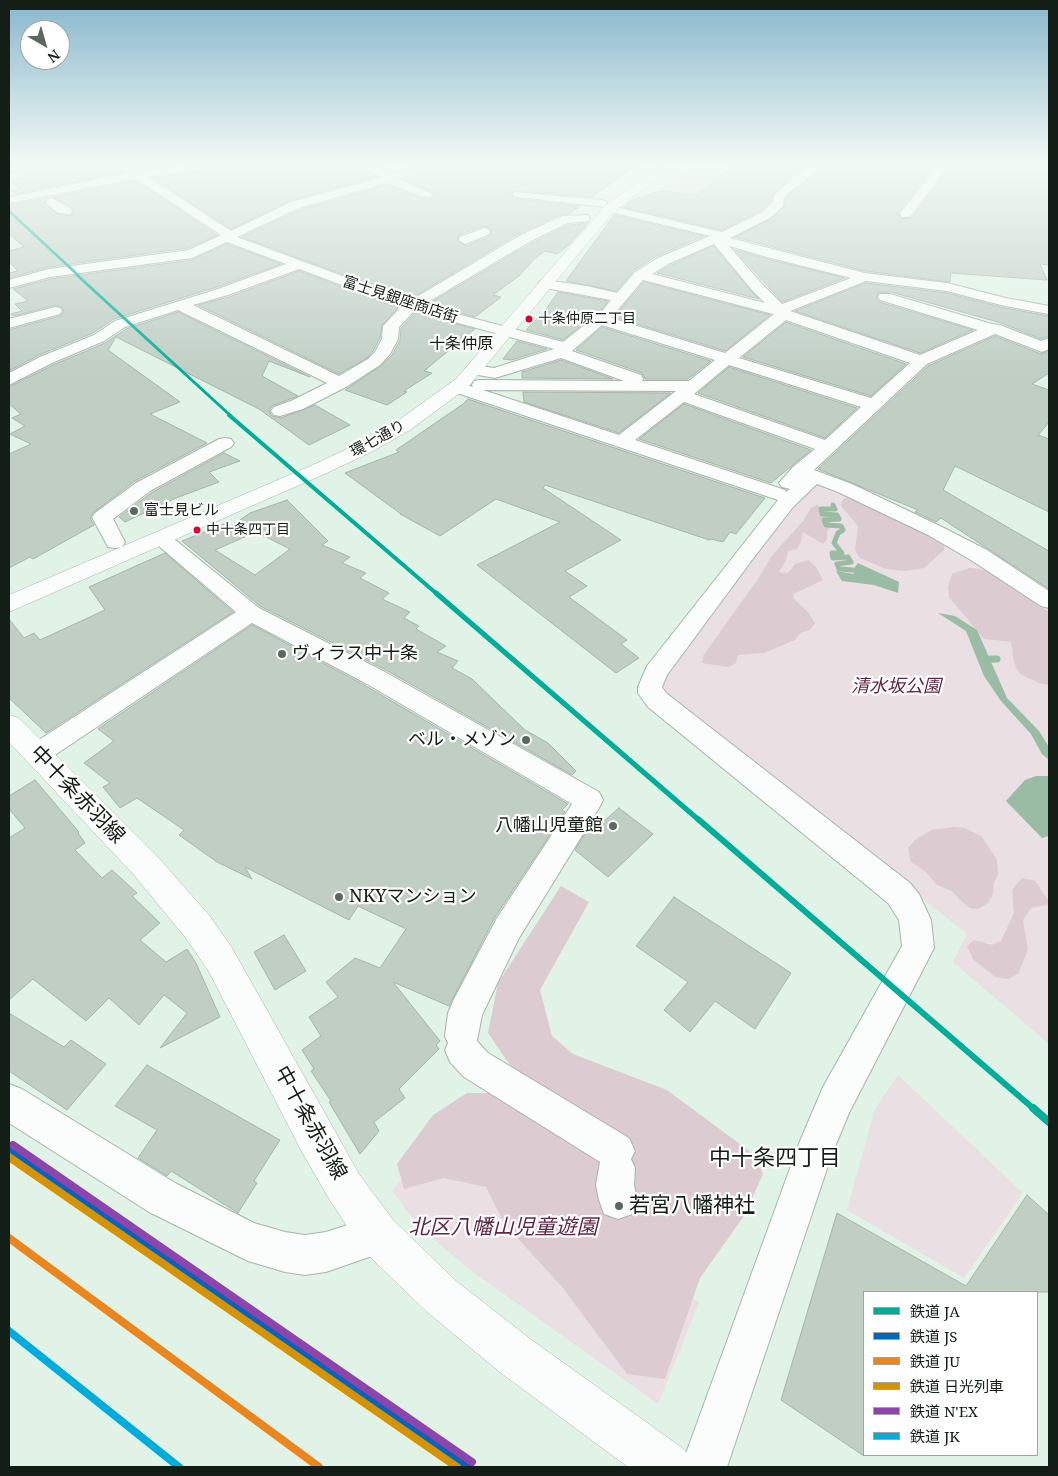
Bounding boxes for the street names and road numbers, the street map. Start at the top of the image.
street label: 富士見銀座商店街 [340,273,460,327]
street label: 環七通り [347,417,409,461]
street label: 中十条赤羽線 [24,741,130,849]
street label: 中十条赤羽線 [268,1062,352,1184]

